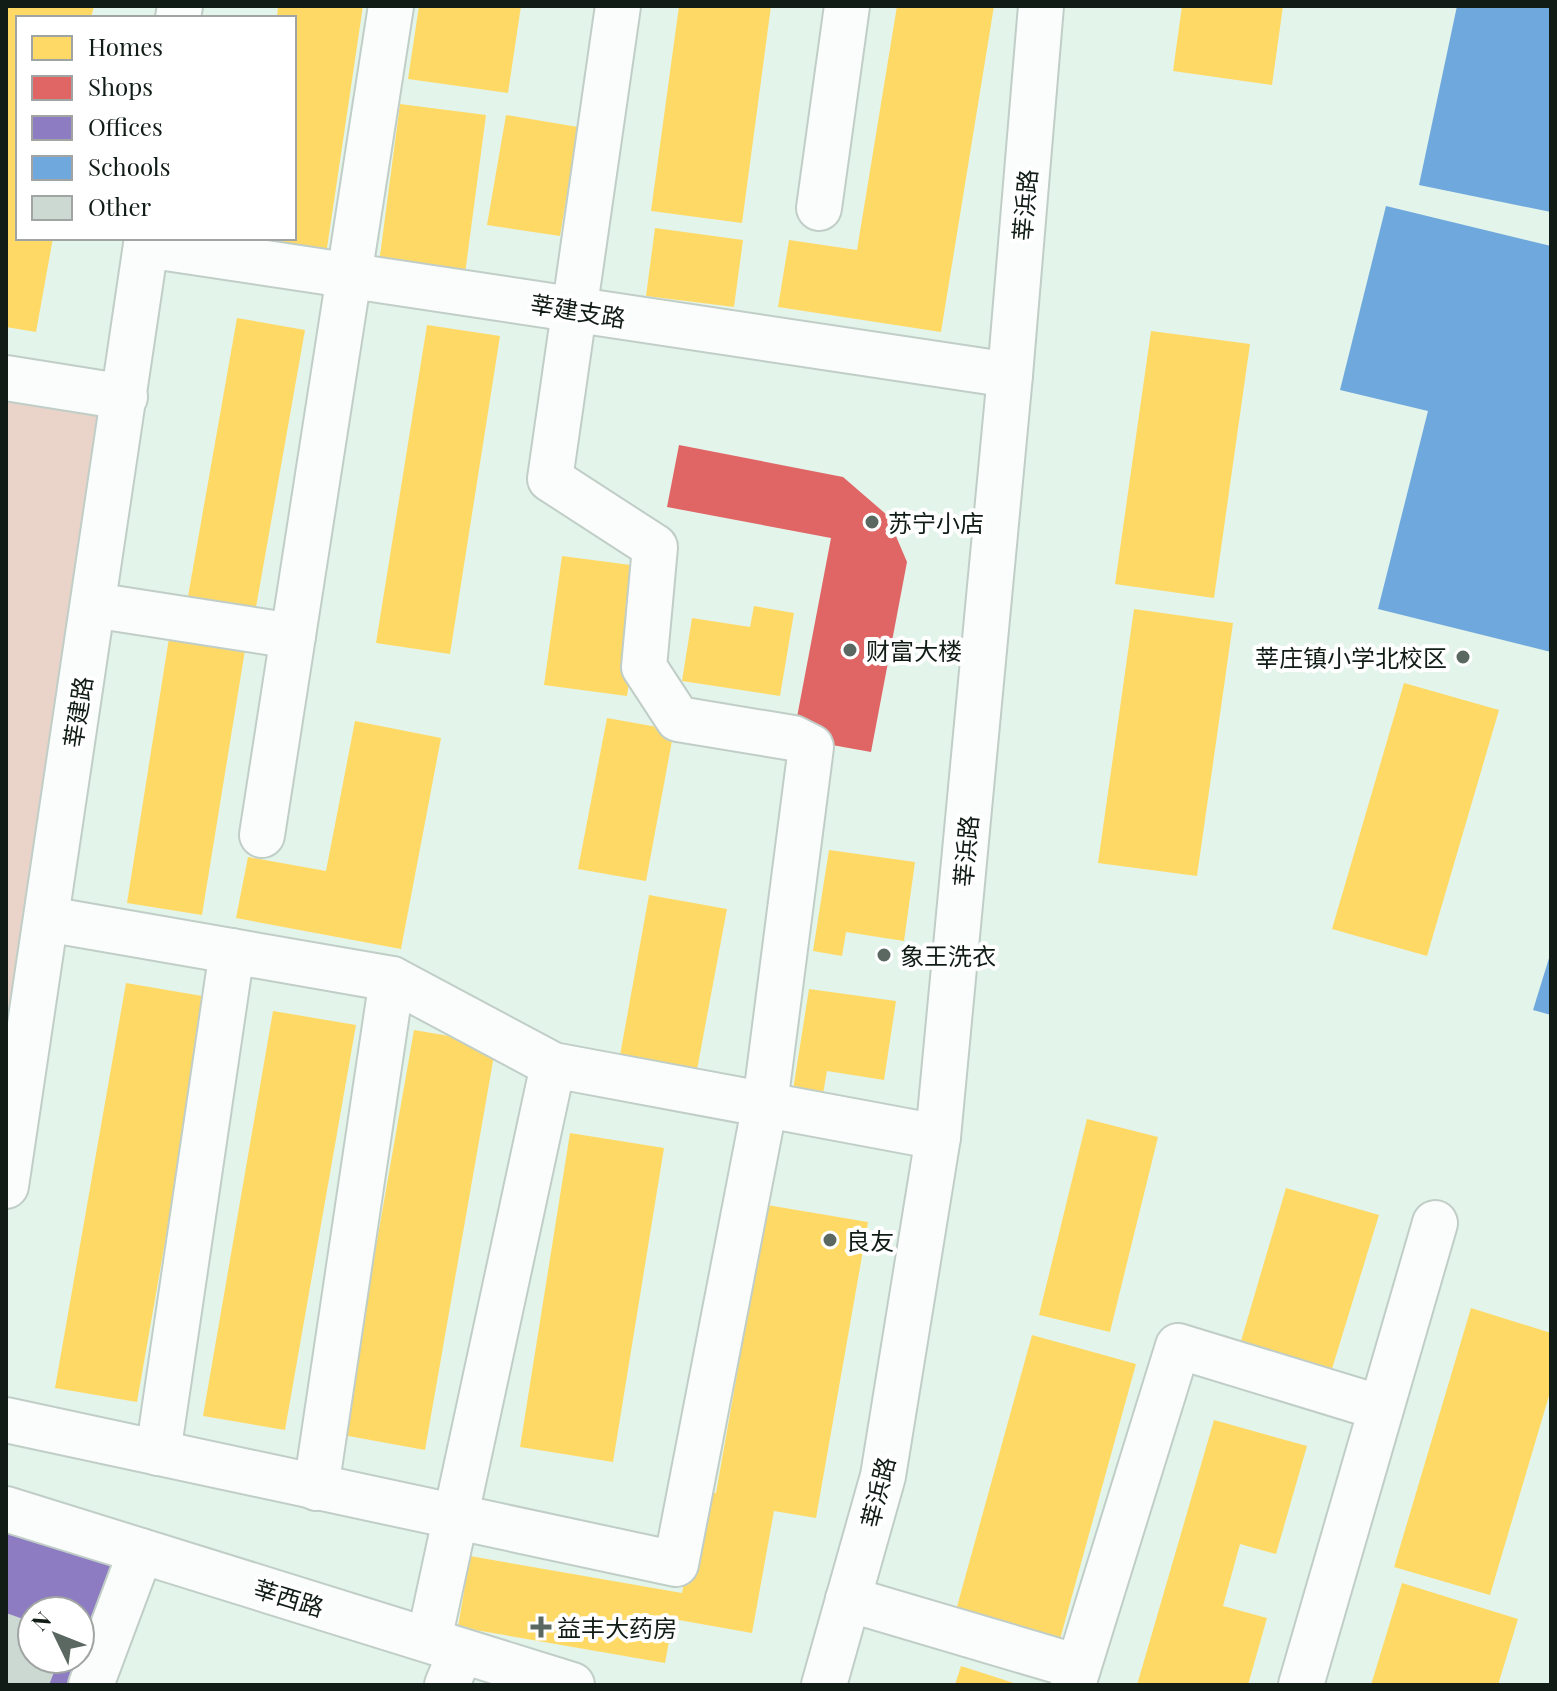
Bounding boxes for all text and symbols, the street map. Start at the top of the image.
legend [16,16,296,240]
text: Homes [88,30,163,62]
text: Shops [88,70,153,102]
text: Offices [88,110,163,142]
text: Schools [88,150,170,182]
street label: 莘浜路 [1005,168,1043,242]
text: Other [88,190,152,222]
street label: 莘建支路 [528,287,628,333]
place label: 苏宁小店 [888,506,984,538]
marker: 苏宁小店 [863,513,881,531]
place label: 财富大楼 [866,634,962,666]
marker: 财富大楼 [841,641,859,659]
place label: 莘庄镇小学北校区 [1255,641,1447,673]
marker: 莘庄镇小学北校区 [1454,648,1472,666]
street label: 莘建路 [56,674,98,750]
street label: 莘浜路 [946,814,984,888]
place label: 象王洗衣 [900,939,996,971]
marker: 象王洗衣 [875,946,893,964]
place label: 良友 [846,1224,894,1256]
marker: 良友 [821,1231,839,1249]
street label: 莘浜路 [853,1453,901,1531]
street label: 莘西路 [250,1571,328,1623]
north arrow [16,1595,96,1675]
text: N [24,1605,57,1637]
place label: 益丰大药房 [557,1611,677,1643]
marker: 益丰大药房 [532,1618,550,1636]

